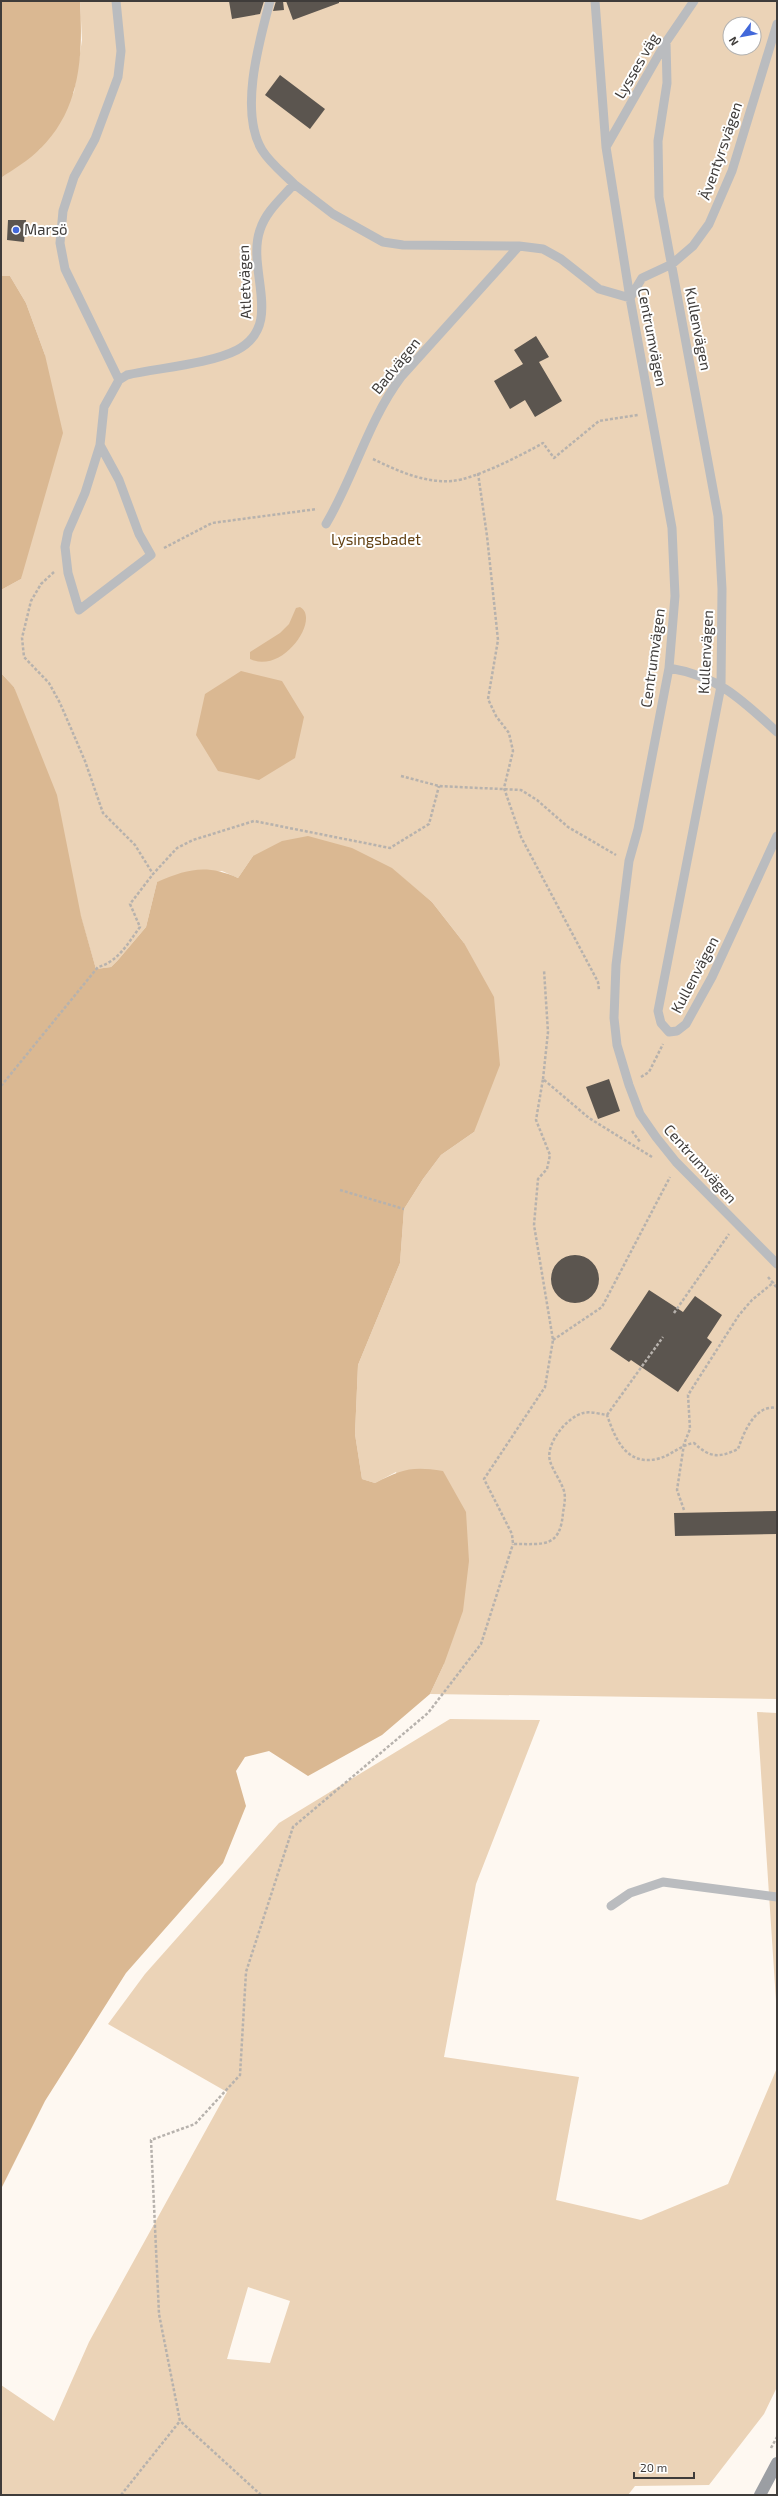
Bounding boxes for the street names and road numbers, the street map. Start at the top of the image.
street label: Lysses väg [610,29,662,102]
street label: Äventyrsvägen [695,99,745,202]
street label: Atletvägen [234,245,254,319]
street label: Centrumvägen [635,286,671,388]
street label: Kullenvägen [682,286,716,372]
street label: Badvägen [367,334,423,397]
street label: Centrumvägen [636,607,668,709]
street label: Kullenvägen [694,609,716,694]
street label: Kullenvägen [666,933,722,1016]
street label: Centrumvägen [661,1120,741,1206]

